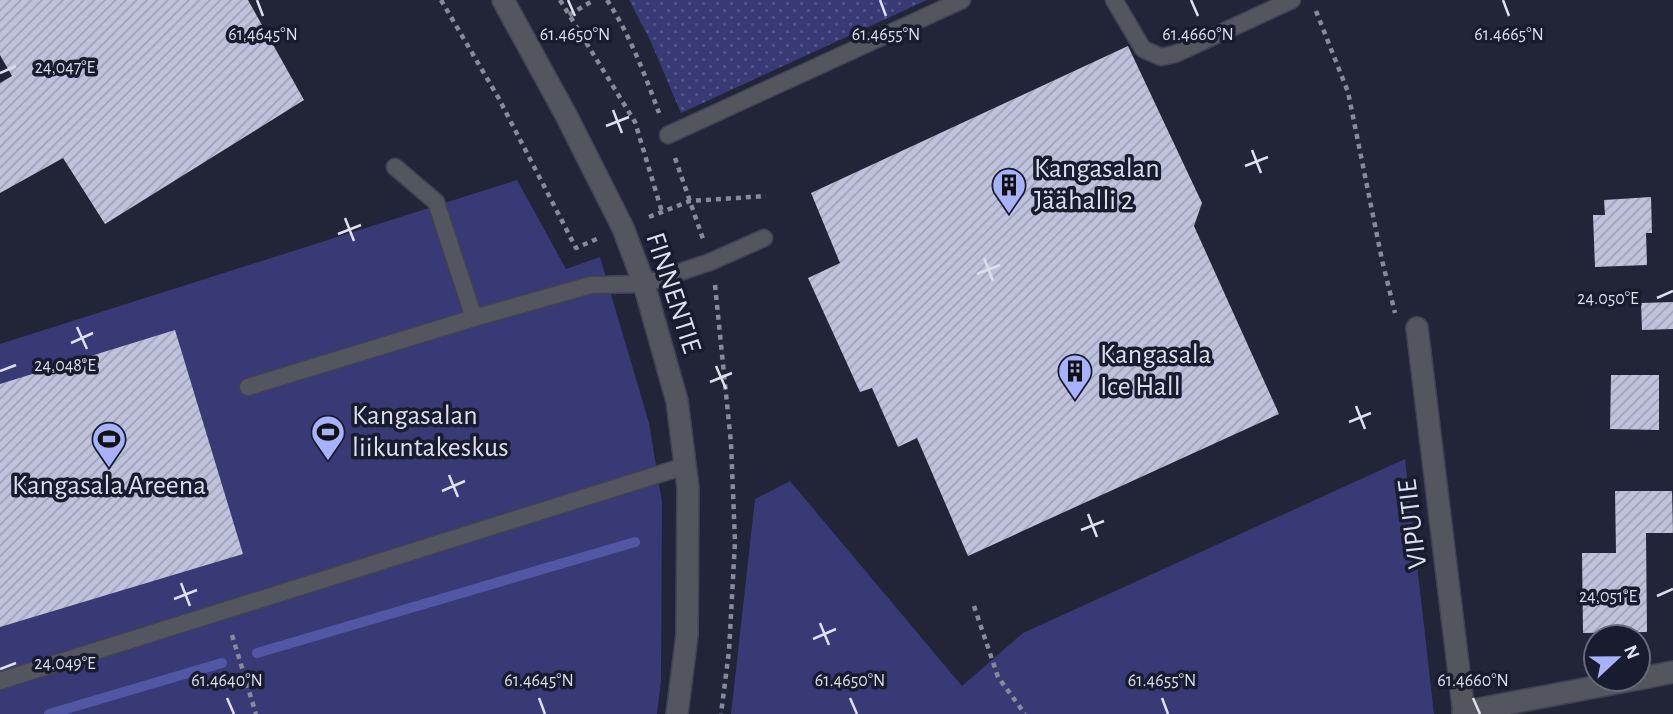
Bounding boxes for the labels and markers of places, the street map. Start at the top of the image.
place label: Kangasalan Jäähalli 2 [1034,155,1160,215]
building icon: Kangasalan Jäähalli 2 [990,166,1028,215]
place label: Kangasala Ice Hall [1100,341,1212,401]
building icon: Kangasala Ice Hall [1056,352,1094,401]
place label: Kangasalan liikuntakeskus [352,402,509,462]
sports icon: Kangasalan liikuntakeskus [309,413,347,462]
sports icon: Kangasala Areena [90,420,128,469]
place label: Kangasala Areena [12,472,206,500]

